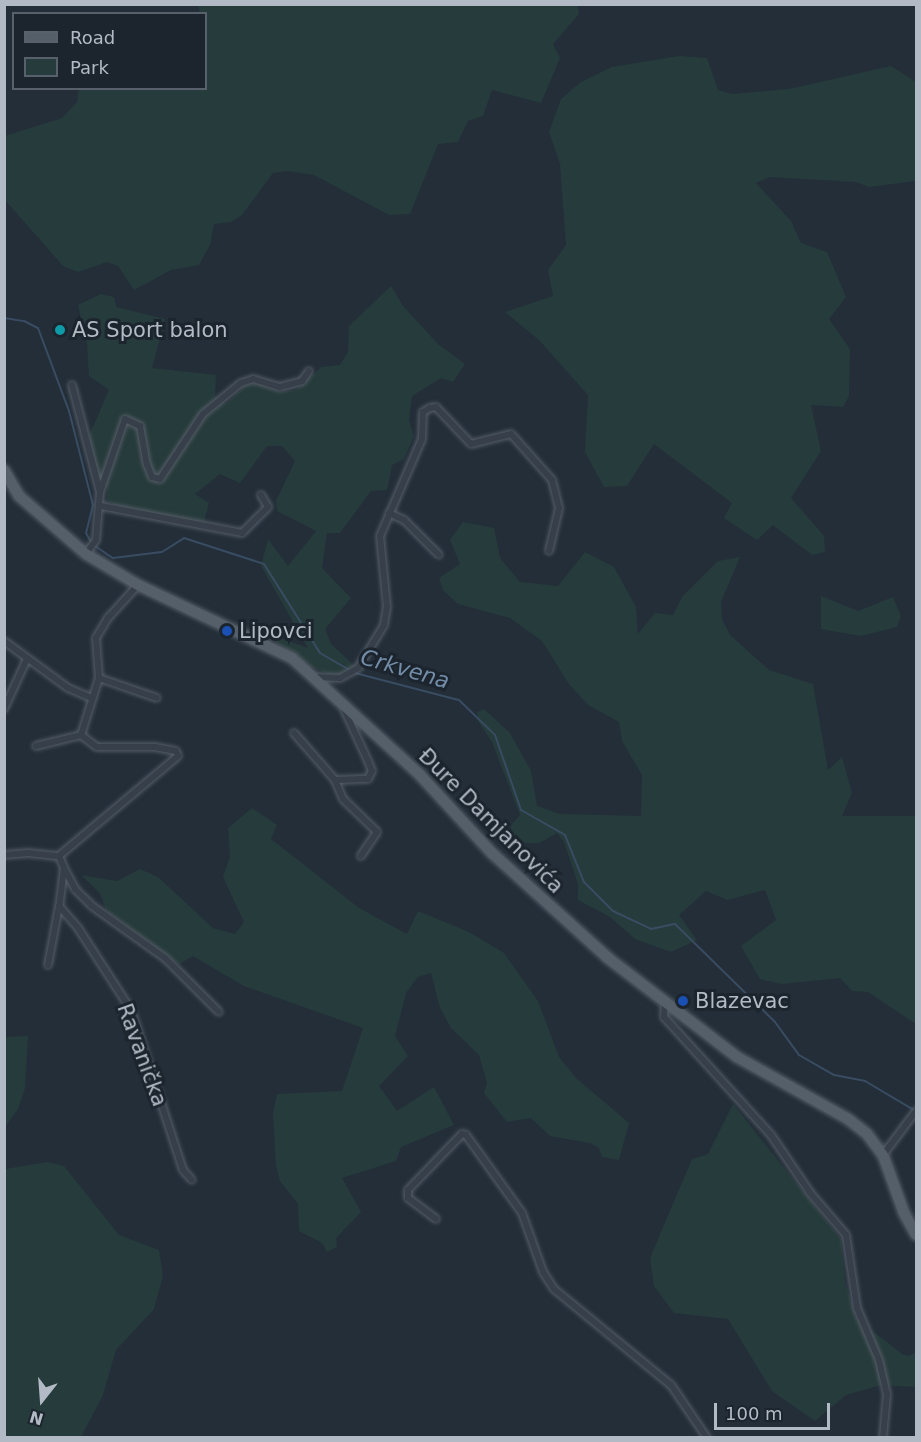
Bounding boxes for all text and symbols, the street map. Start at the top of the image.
legend [12,12,207,90]
text: Road [70,27,115,48]
text: Park [70,57,109,78]
place label: AS Sport balon [72,317,228,343]
marker: AS Sport balon [53,323,67,337]
place label: Lipovci [239,618,313,644]
marker: Lipovci [220,624,234,638]
water label: Crkvena [358,644,452,694]
street label: Đure Damjanovića [413,743,569,899]
place label: Blazevac [695,988,789,1014]
marker: Blazevac [676,994,690,1008]
street label: Ravanička [112,1000,172,1110]
north arrow [12,1370,72,1430]
scale bar [717,1391,832,1429]
text: 100 m [725,1403,783,1424]
text: N [27,1407,46,1429]

